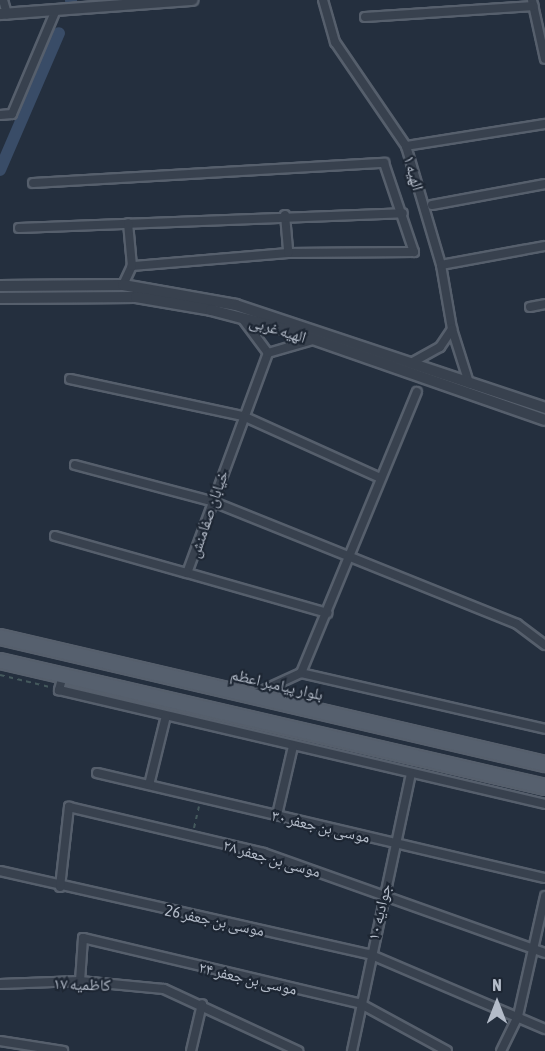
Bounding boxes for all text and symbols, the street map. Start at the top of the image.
street label: الهیه ۱ [400,153,428,193]
street label: الهیه غربی [247,311,309,347]
street label: خیابان صفامنش [184,468,232,560]
street label: بلوار پیامبر اعظم [229,664,325,704]
street label: موسی بن جعفر ۳۰ [270,805,372,847]
street label: موسی بن جعفر ۲۸ [221,835,323,881]
street label: جوادیه ۱۰ [363,882,395,942]
street label: موسی بن جعفر 26 [164,900,266,940]
street label: موسی بن جعفر ۲۴ [197,957,299,999]
street label: کاظمیه ۱۷ [53,973,111,995]
north arrow [467,973,527,1033]
text: N [492,976,502,994]

